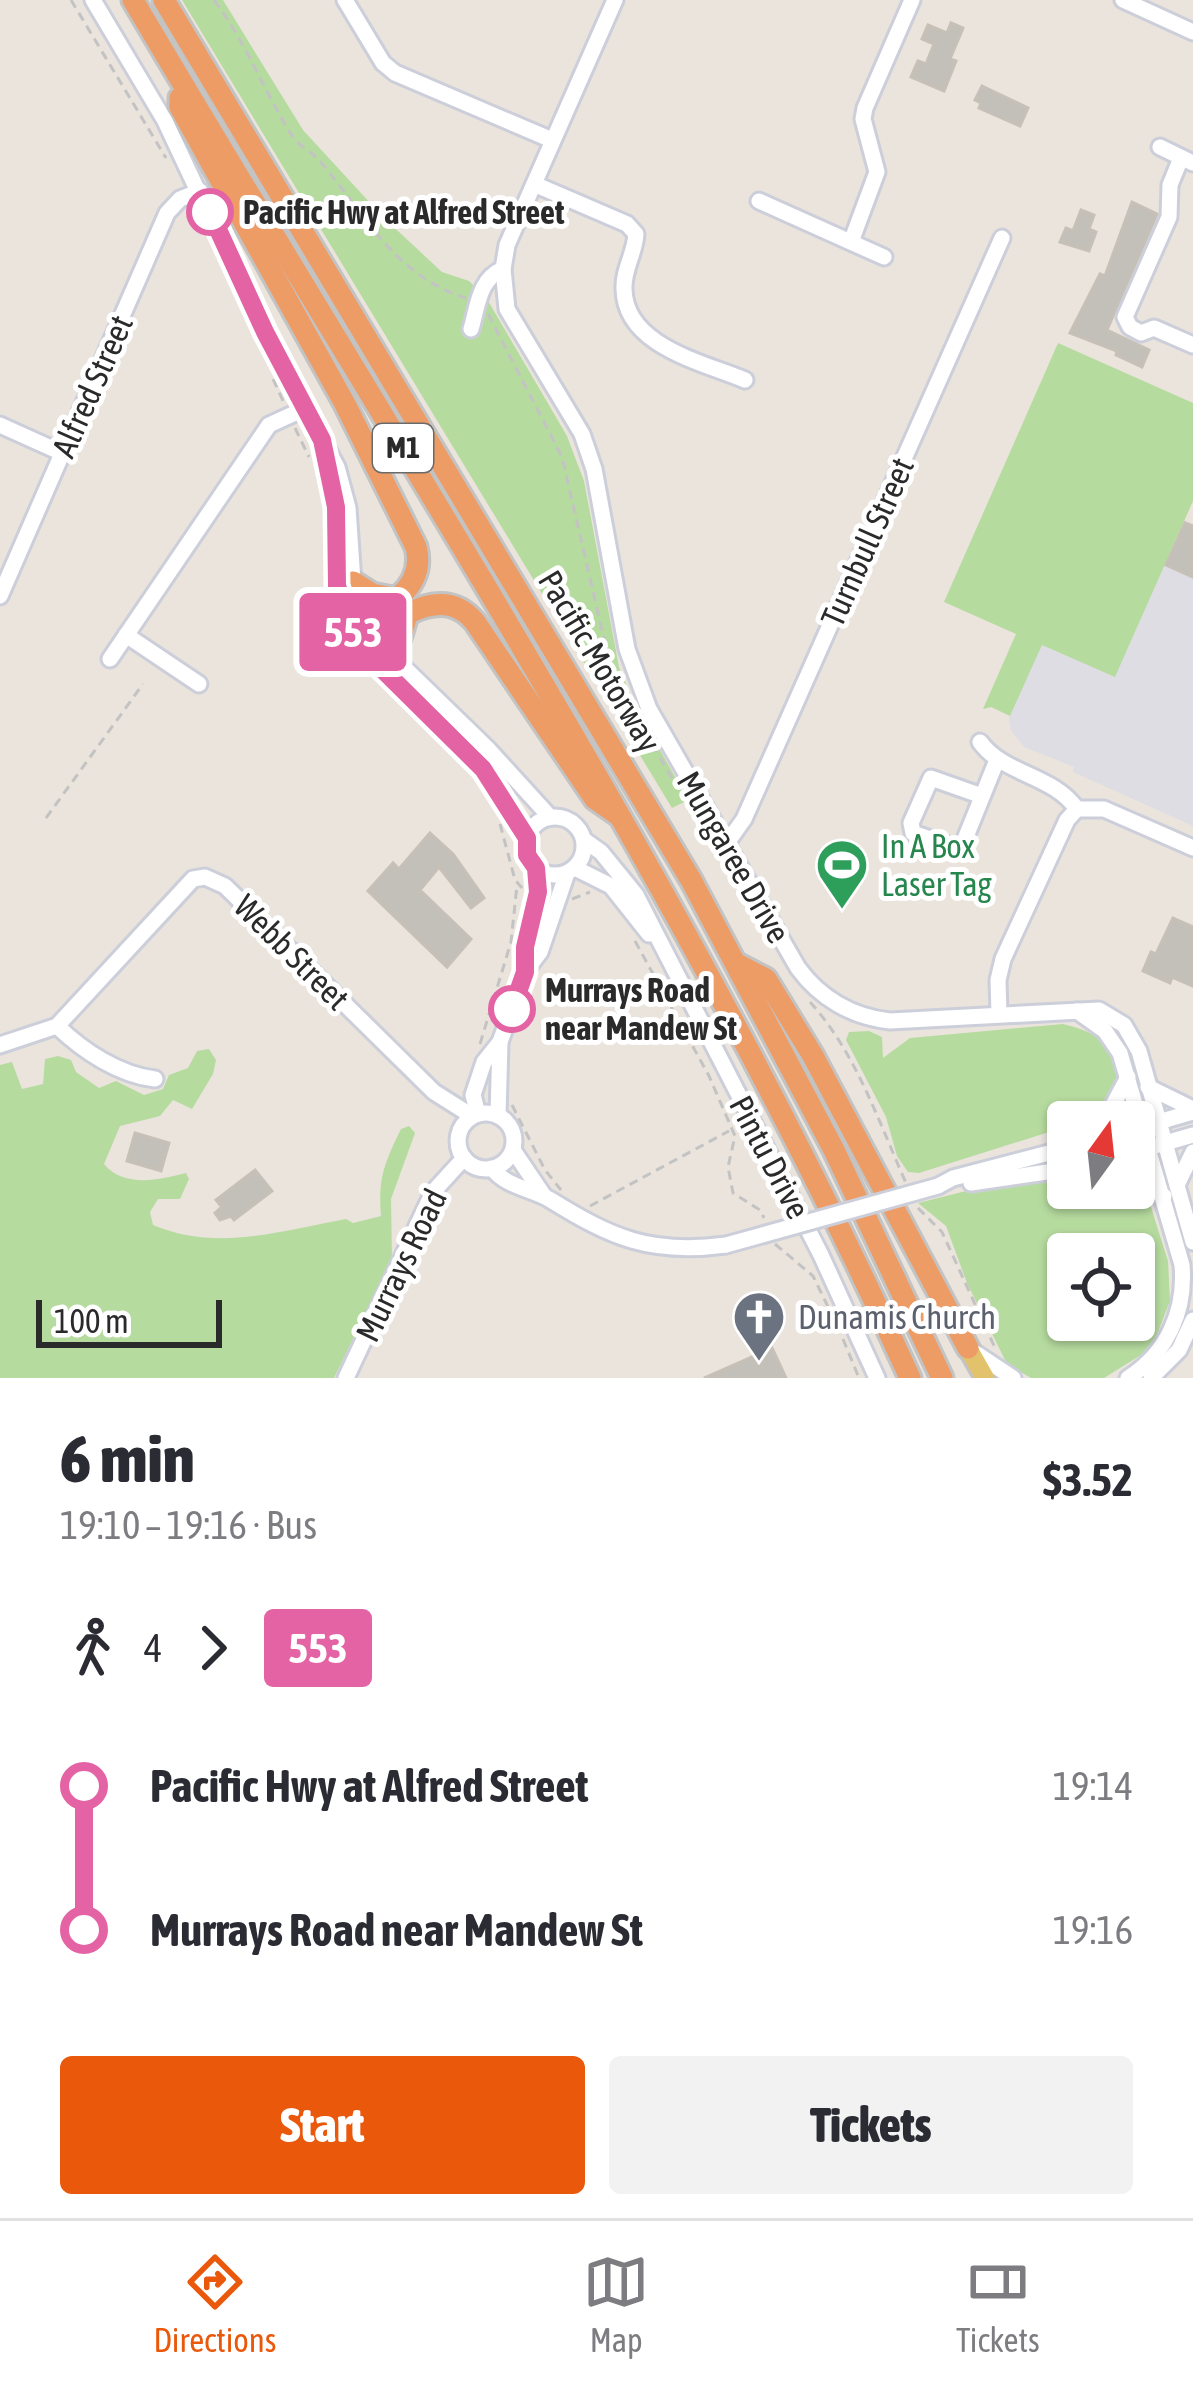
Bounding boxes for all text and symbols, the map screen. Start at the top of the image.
marker: Pacific Hwy at Alfred Street [188,190,232,234]
place label: Pacific Hwy at Alfred Street [243,193,565,231]
street label: Alfred Street [44,309,140,463]
road number: M1 [373,424,433,472]
street label: Turnbull Street [813,452,921,632]
street label: Pacific Motorway [531,564,669,758]
line badge: 553 [284,593,422,671]
text: 553 [323,608,383,656]
street label: Mungaree Drive [670,765,798,949]
place label: In A Box Laser Tag [881,827,993,903]
sports icon: In A Box Laser Tag [814,837,870,911]
street label: Webb Street [227,887,357,1017]
place label: Murrays Road near Mandew St [545,971,737,1047]
marker: Murrays Road near Mandew St [490,987,534,1031]
street label: Pintu Drive [722,1089,818,1225]
north arrow [1047,1101,1155,1209]
map controls [1047,1101,1155,1341]
street label: Murrays Road [348,1183,454,1347]
button: locate [1047,1233,1155,1341]
church icon: Dunamis Church [731,1289,787,1363]
scale bar [36,1294,222,1347]
place label: Dunamis Church [798,1298,996,1336]
text: 100 m [54,1302,129,1340]
text: 6 min [60,1420,195,1496]
text: $3.52 [1043,1454,1133,1506]
text: 19:10 – 19:16 · Bus [60,1503,317,1547]
icon: walk [60,1615,126,1681]
icon: forward [180,1615,246,1681]
text: 553 [288,1624,348,1672]
text: 4 [144,1626,162,1670]
text: Pacific Hwy at Alfred Street [150,1760,589,1812]
text: 19:14 [1053,1764,1133,1808]
text: Murrays Road near Mandew St [150,1904,643,1956]
text: 19:16 [1053,1908,1133,1952]
button: Start [60,2056,585,2194]
button: Tickets [609,2056,1133,2194]
tab: Directions [153,2249,276,2359]
tab: Map [583,2249,649,2359]
tab: Tickets [956,2249,1040,2359]

